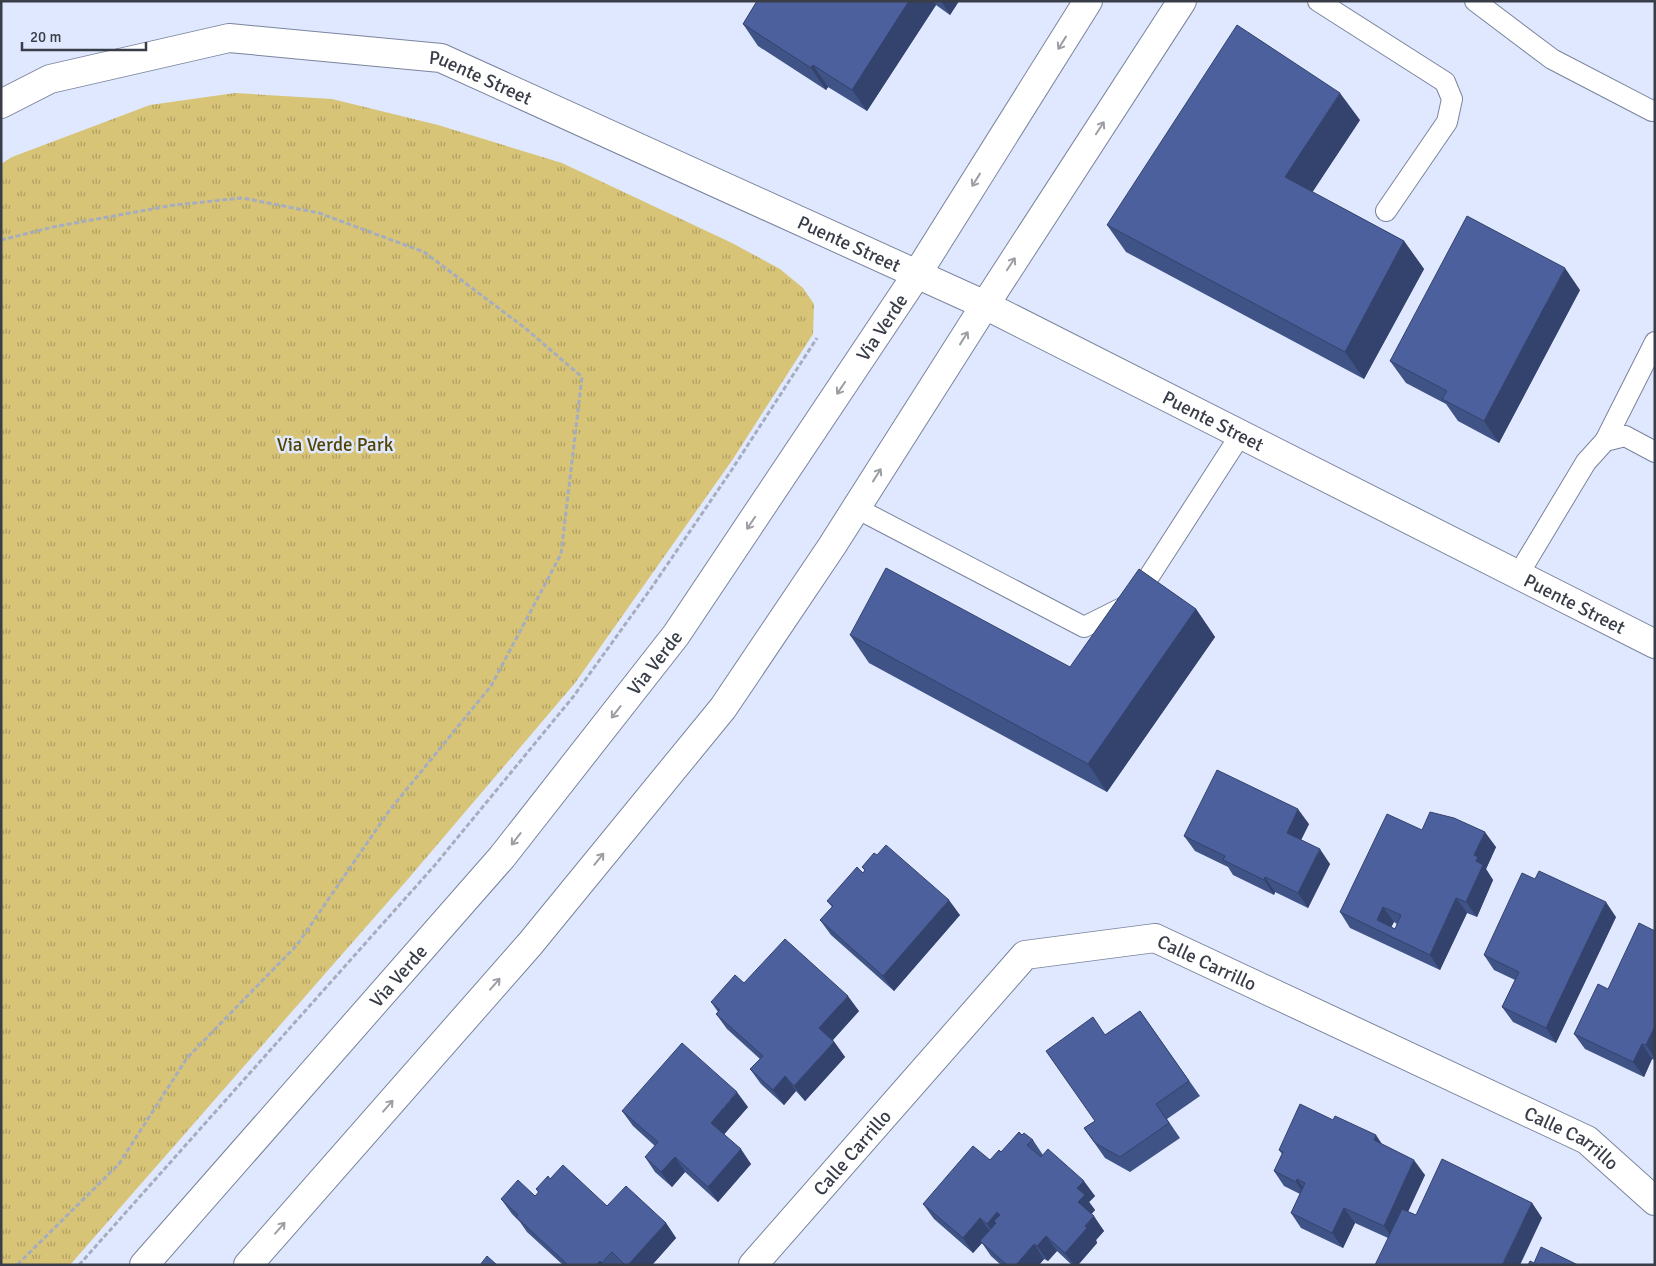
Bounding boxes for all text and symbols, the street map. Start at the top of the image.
scale bar [22,20,146,52]
text: 20 m [30,28,61,46]
one-way arrow [1057,35,1067,49]
street label: Puente Street [428,46,536,111]
one-way arrow [1095,121,1105,135]
one-way arrow [971,173,981,187]
street label: Puente Street [794,211,904,278]
one-way arrow [1006,257,1016,271]
street label: Via Verde [851,290,913,366]
one-way arrow [959,331,969,345]
one-way arrow [836,380,846,394]
street label: Puente Street [1158,386,1268,457]
park label: Via Verde Park [277,433,394,457]
one-way arrow [872,469,882,483]
one-way arrow [746,515,756,529]
street label: Puente Street [1520,569,1629,640]
street label: Via Verde [622,626,688,700]
one-way arrow [610,705,621,718]
one-way arrow [510,833,521,846]
one-way arrow [594,853,605,866]
street label: Calle Carrillo [1153,930,1260,997]
street label: Via Verde [365,940,433,1013]
one-way arrow [489,977,501,990]
one-way arrow [382,1100,393,1113]
street label: Calle Carrillo [1520,1101,1623,1176]
street label: Calle Carrillo [809,1105,897,1201]
one-way arrow [275,1222,286,1235]

